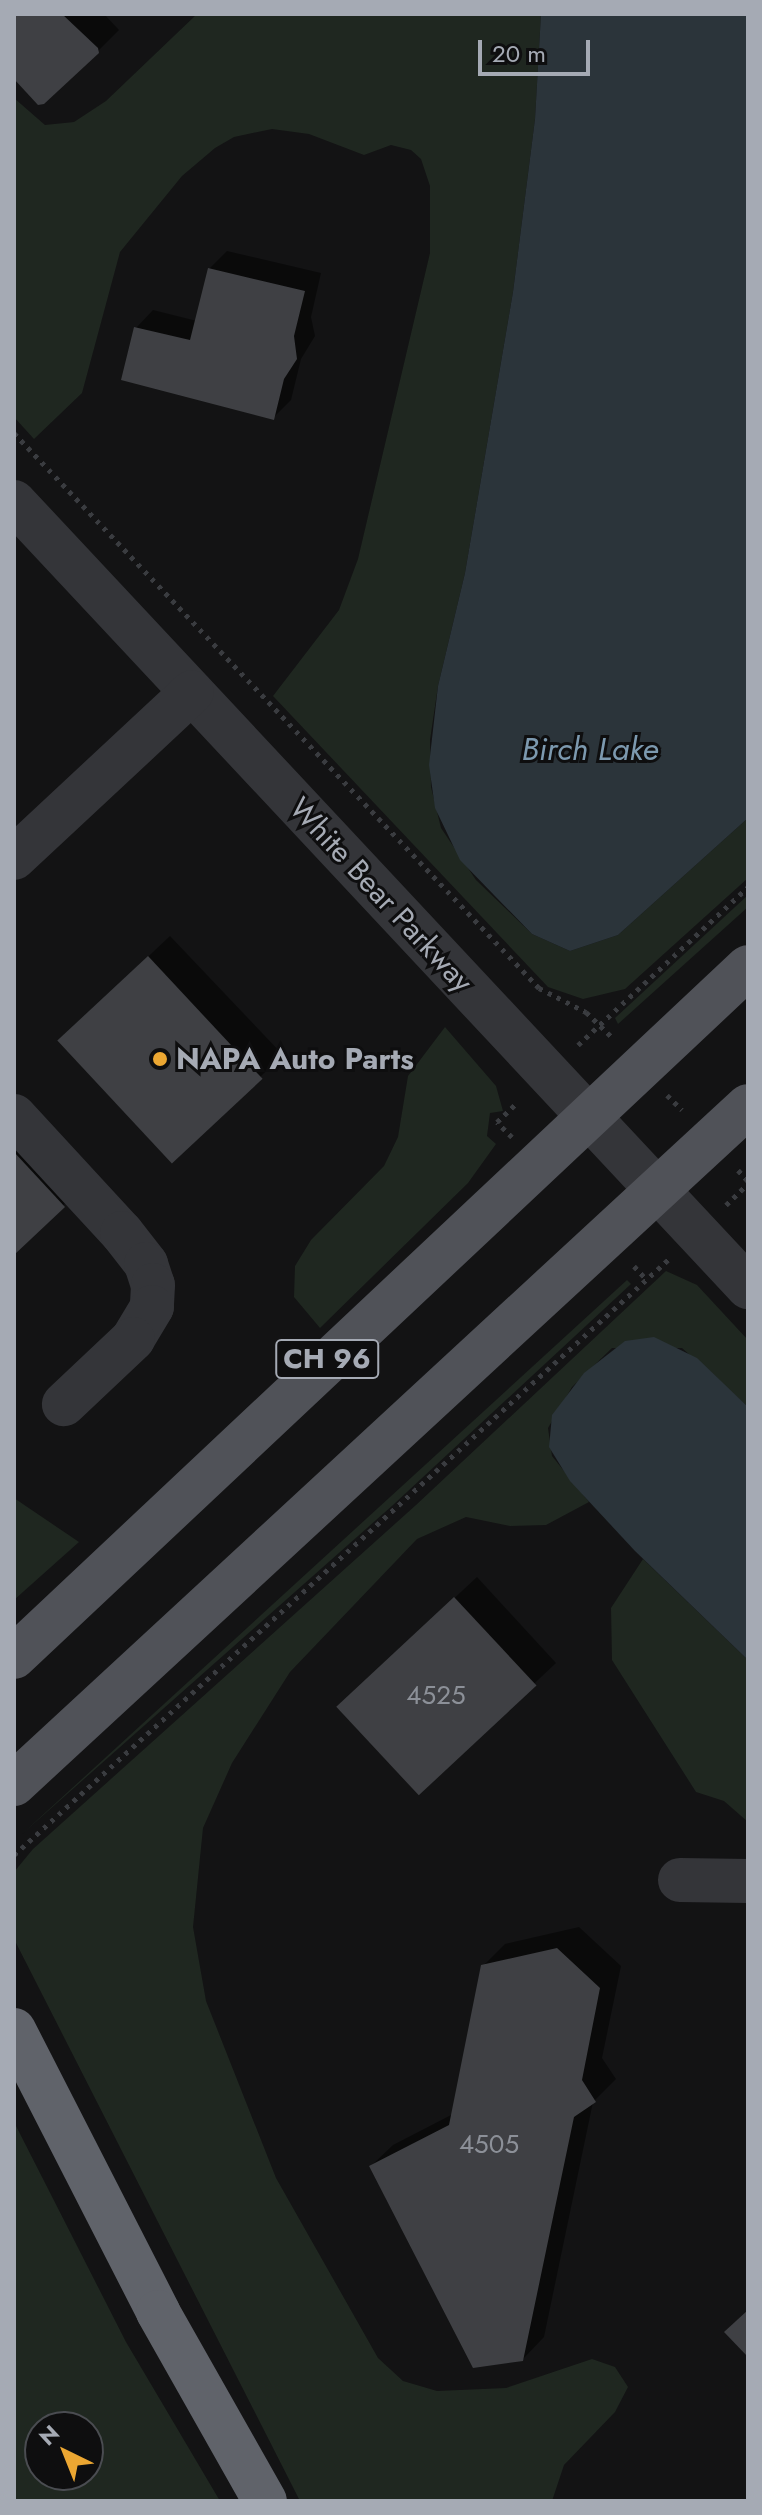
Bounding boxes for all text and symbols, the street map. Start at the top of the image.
scale bar [482,24,594,74]
text: 20 m [492,36,546,71]
water label: Birch Lake [521,730,659,768]
street label: White Bear Parkway [282,790,480,1000]
place label: NAPA Auto Parts [176,1041,414,1077]
marker: NAPA Auto Parts [151,1050,169,1068]
road number: CH 96 [275,1335,379,1383]
house number: 4525 [406,1680,466,1712]
house number: 4505 [459,2129,519,2161]
north arrow [24,2411,104,2491]
text: N [32,2417,66,2453]

